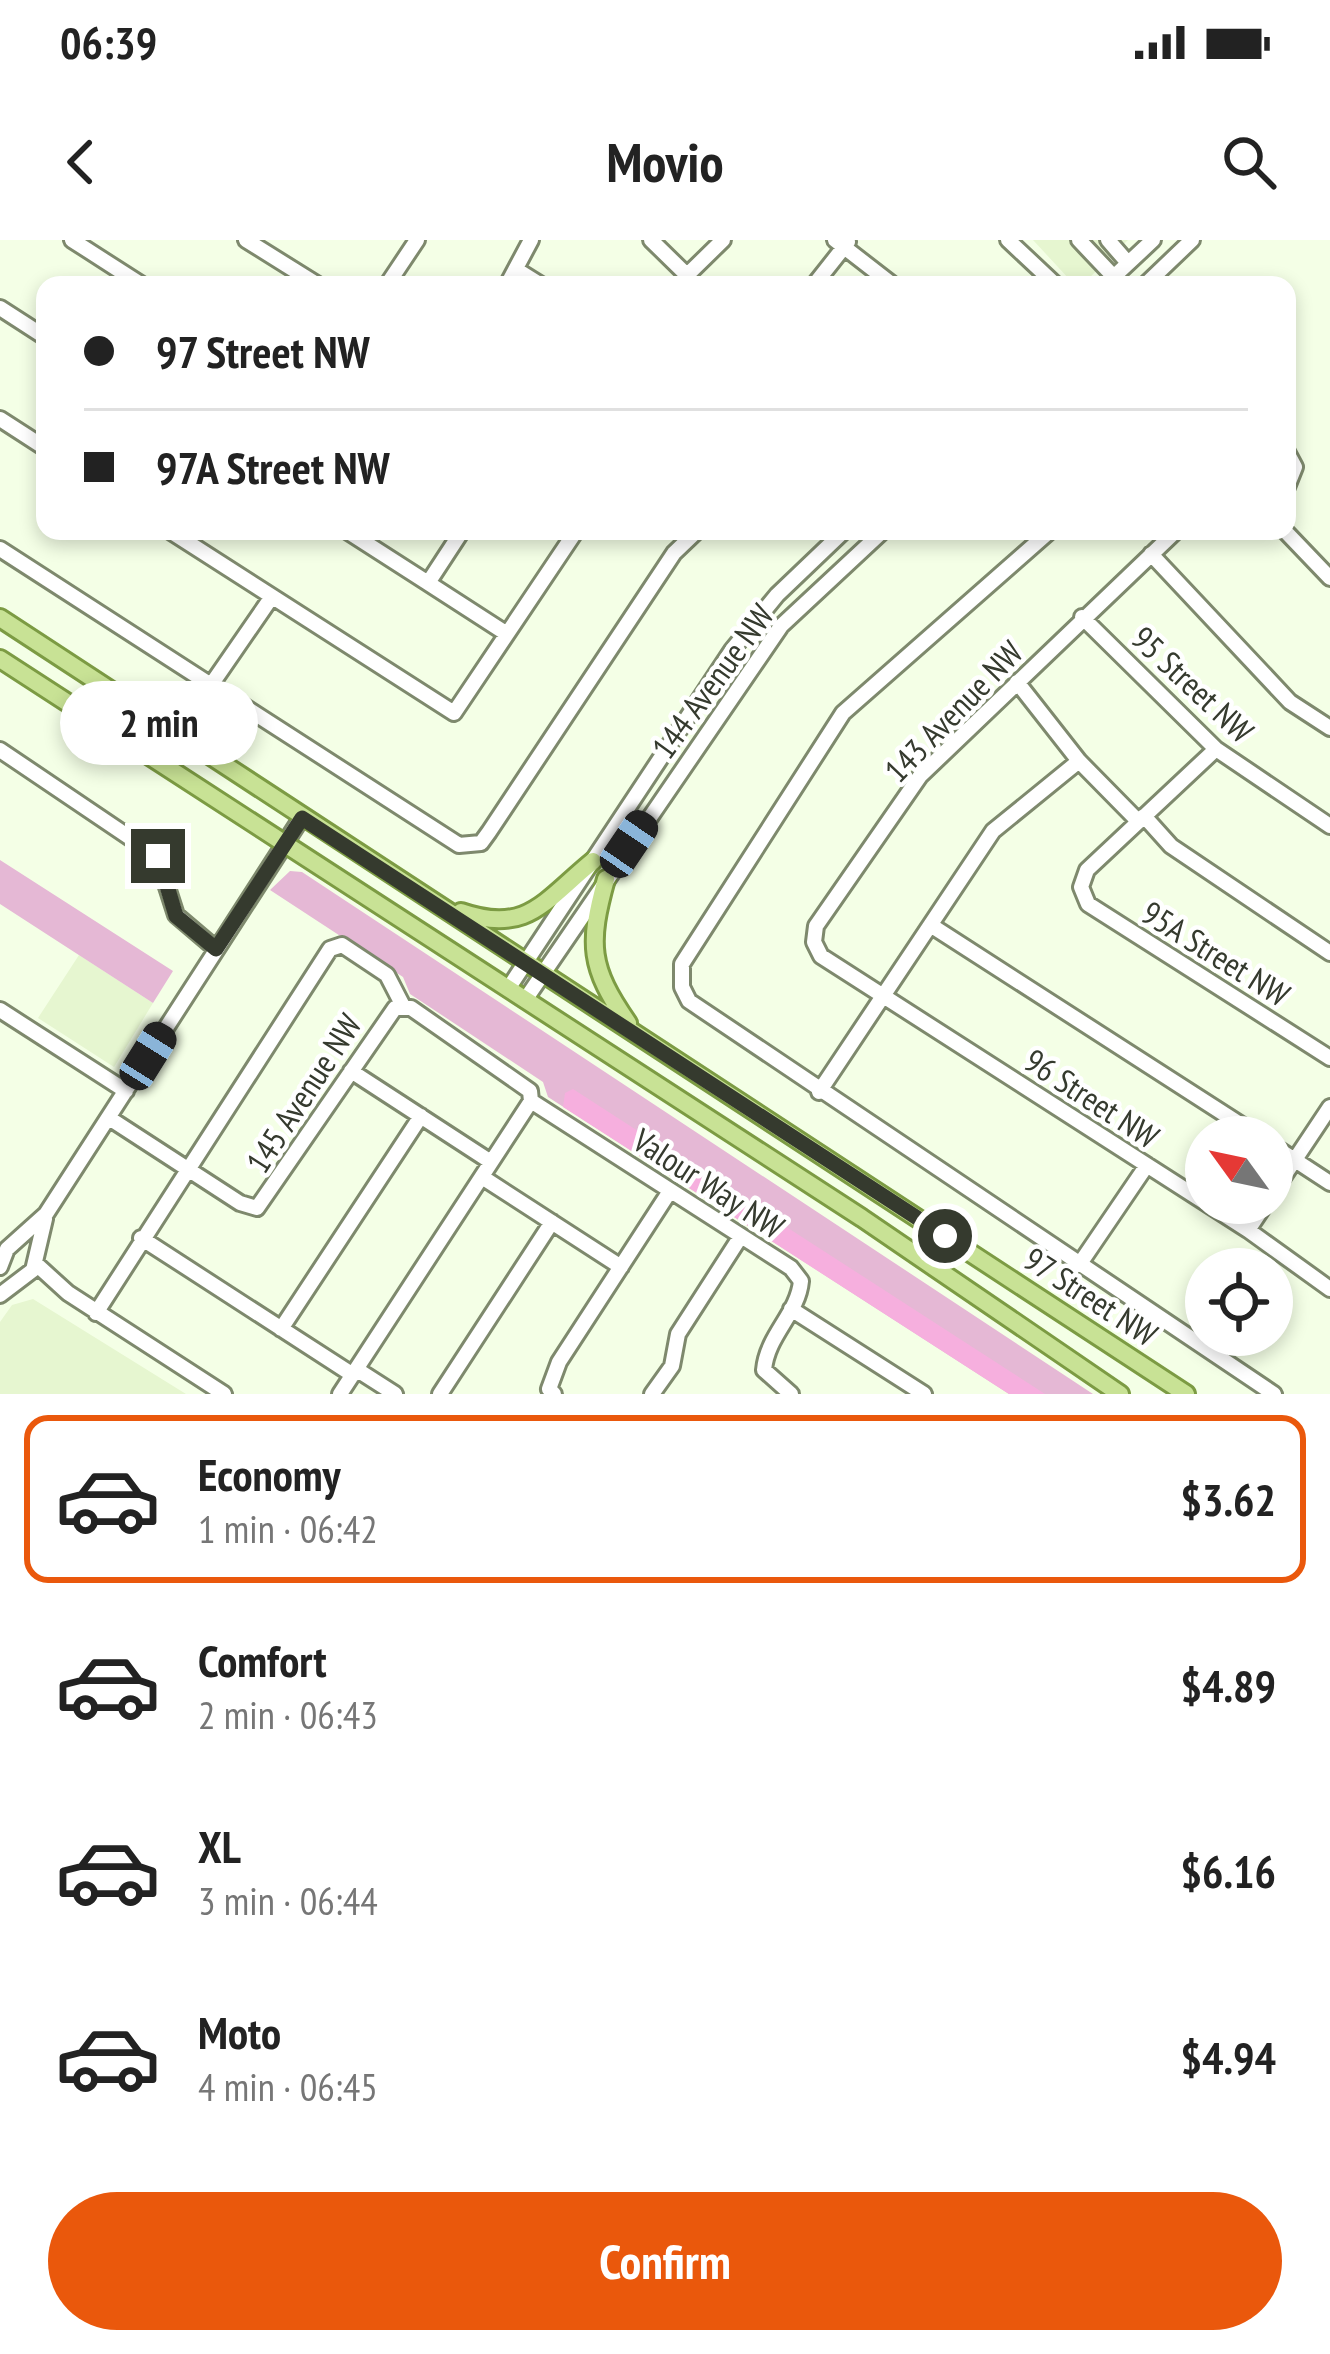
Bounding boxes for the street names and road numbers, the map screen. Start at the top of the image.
street label: 144 Avenue NW [641,595,783,767]
street label: 95 Street NW [1123,616,1263,752]
street label: 143 Avenue NW [875,631,1031,791]
street label: 95A Street NW [1134,891,1298,1015]
street label: 145 Avenue NW [236,1005,370,1181]
street label: 96 Street NW [1017,1039,1167,1157]
street label: Valour Way NW [625,1118,793,1248]
street label: 97 Street NW [1016,1237,1166,1355]

